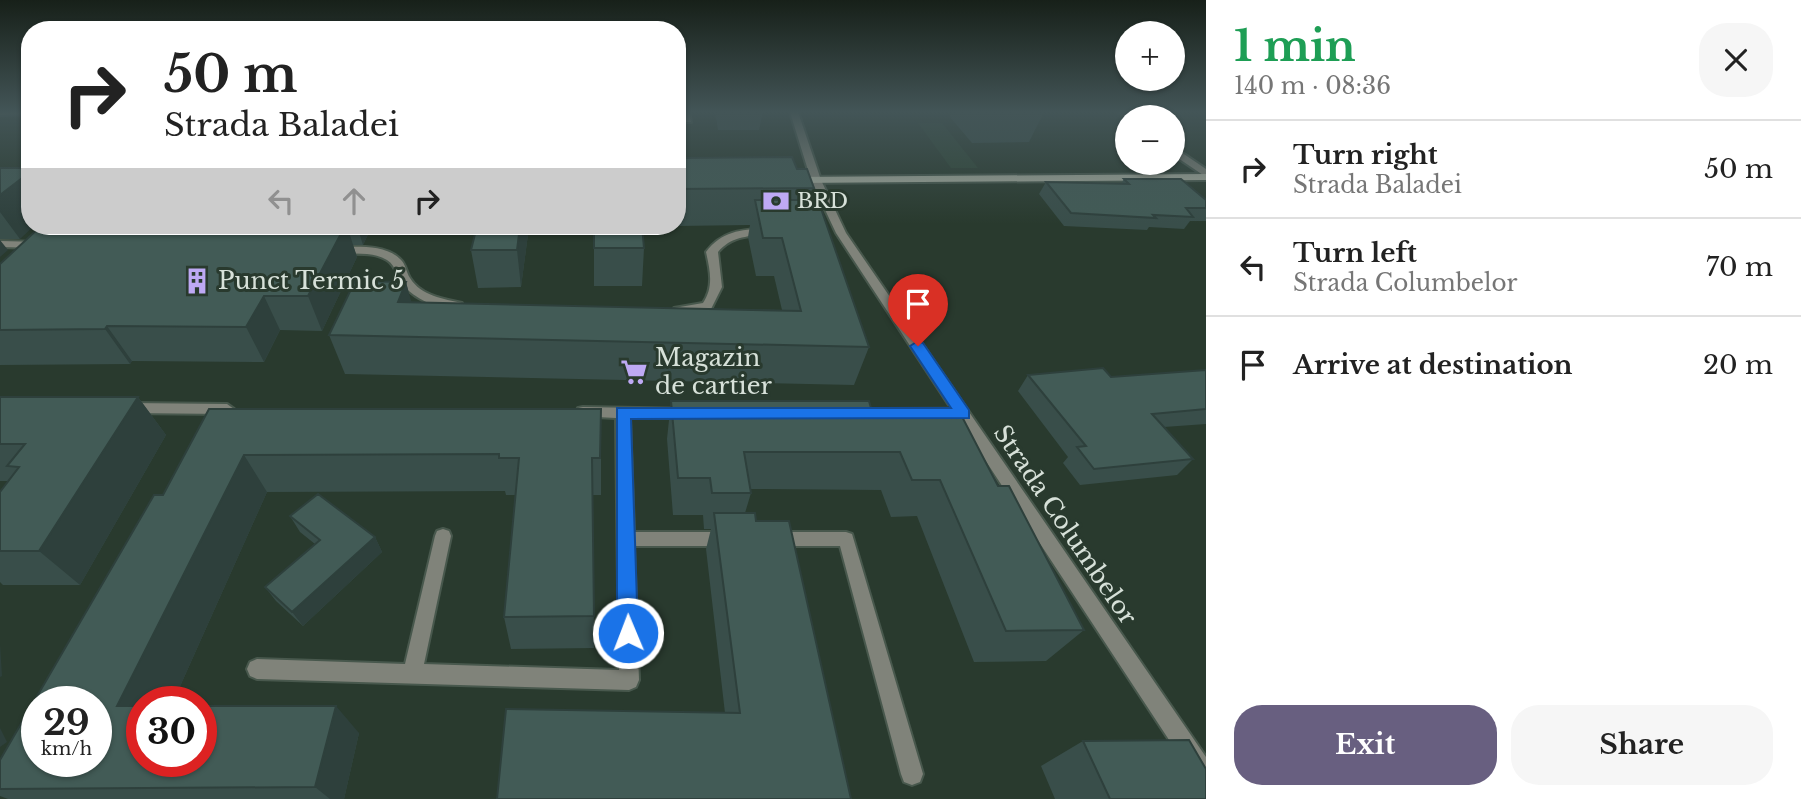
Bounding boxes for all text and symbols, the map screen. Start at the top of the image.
text: 1 min [1234,20,1356,72]
map controls [1115,21,1185,175]
button: + [1115,21,1185,91]
button: close [1699,23,1773,97]
text: 50 m [164,44,297,105]
icon: right [49,49,140,140]
text: 140 m · 08:36 [1234,72,1391,100]
text: Strada Baladei [164,105,399,145]
button: − [1115,105,1185,175]
text: Turn right [1293,139,1438,171]
icon: right [1234,150,1272,188]
text: 50 m [1704,153,1773,185]
text: Strada Baladei [1293,171,1462,199]
icon: left [262,182,300,220]
icon: ahead [335,182,373,220]
icon: right [408,182,446,220]
bank icon: BRD [761,186,791,216]
place label: BRD [797,188,848,214]
text: Turn left [1293,237,1417,269]
icon: left [1234,248,1272,286]
text: 70 m [1706,251,1773,283]
building icon: Punct Termic 5 [182,266,212,296]
place label: Punct Termic 5 [218,266,404,295]
text: Strada Columbelor [1293,269,1518,297]
pin [888,274,948,346]
icon: arrive [899,285,937,323]
place label: Magazin de cartier [655,343,772,400]
icon: arrive [1234,346,1272,384]
text: Arrive at destination [1293,349,1573,381]
text: 20 m [1703,349,1773,381]
supermarket icon: Magazin de cartier [619,357,649,387]
street label: Strada Columbelor [988,420,1143,630]
position arrow [591,596,665,670]
speed limit sign: 30 [126,686,217,777]
text: 29 [43,701,90,744]
button: Exit [1234,705,1497,785]
button: Share [1511,705,1773,785]
text: km/h [41,738,92,760]

